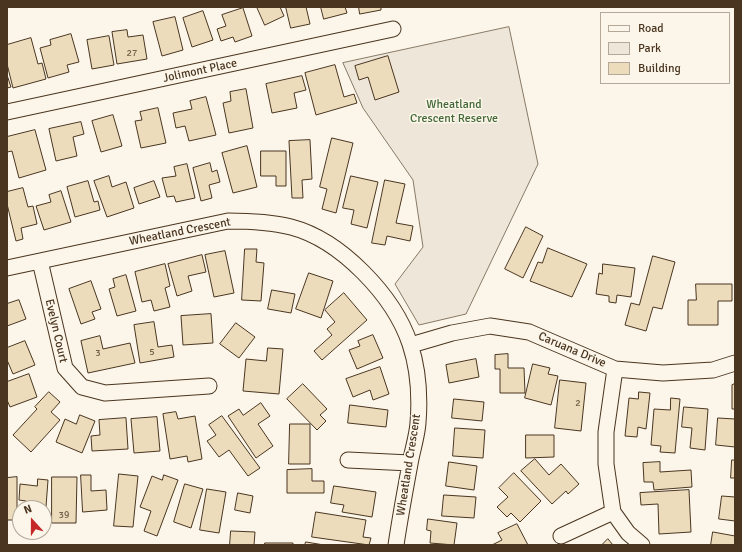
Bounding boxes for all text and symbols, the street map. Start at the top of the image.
legend [600,12,730,84]
text: Road [638,21,664,36]
text: Park [638,41,661,56]
house number: 27 [127,47,137,59]
street label: Jolimont Place [162,56,238,86]
text: Building [638,61,681,76]
park label: Wheatland Crescent Reserve [410,98,498,126]
street label: Wheatland Crescent [128,215,232,249]
street label: Evelyn Court [42,298,70,364]
street label: Caruana Drive [536,329,608,371]
house number: 5 [149,346,155,358]
house number: 3 [95,347,101,359]
house number: 2 [575,397,581,409]
street label: Wheatland Crescent [394,413,424,517]
north arrow [12,500,52,540]
text: N [22,502,34,517]
house number: 39 [59,509,69,521]

